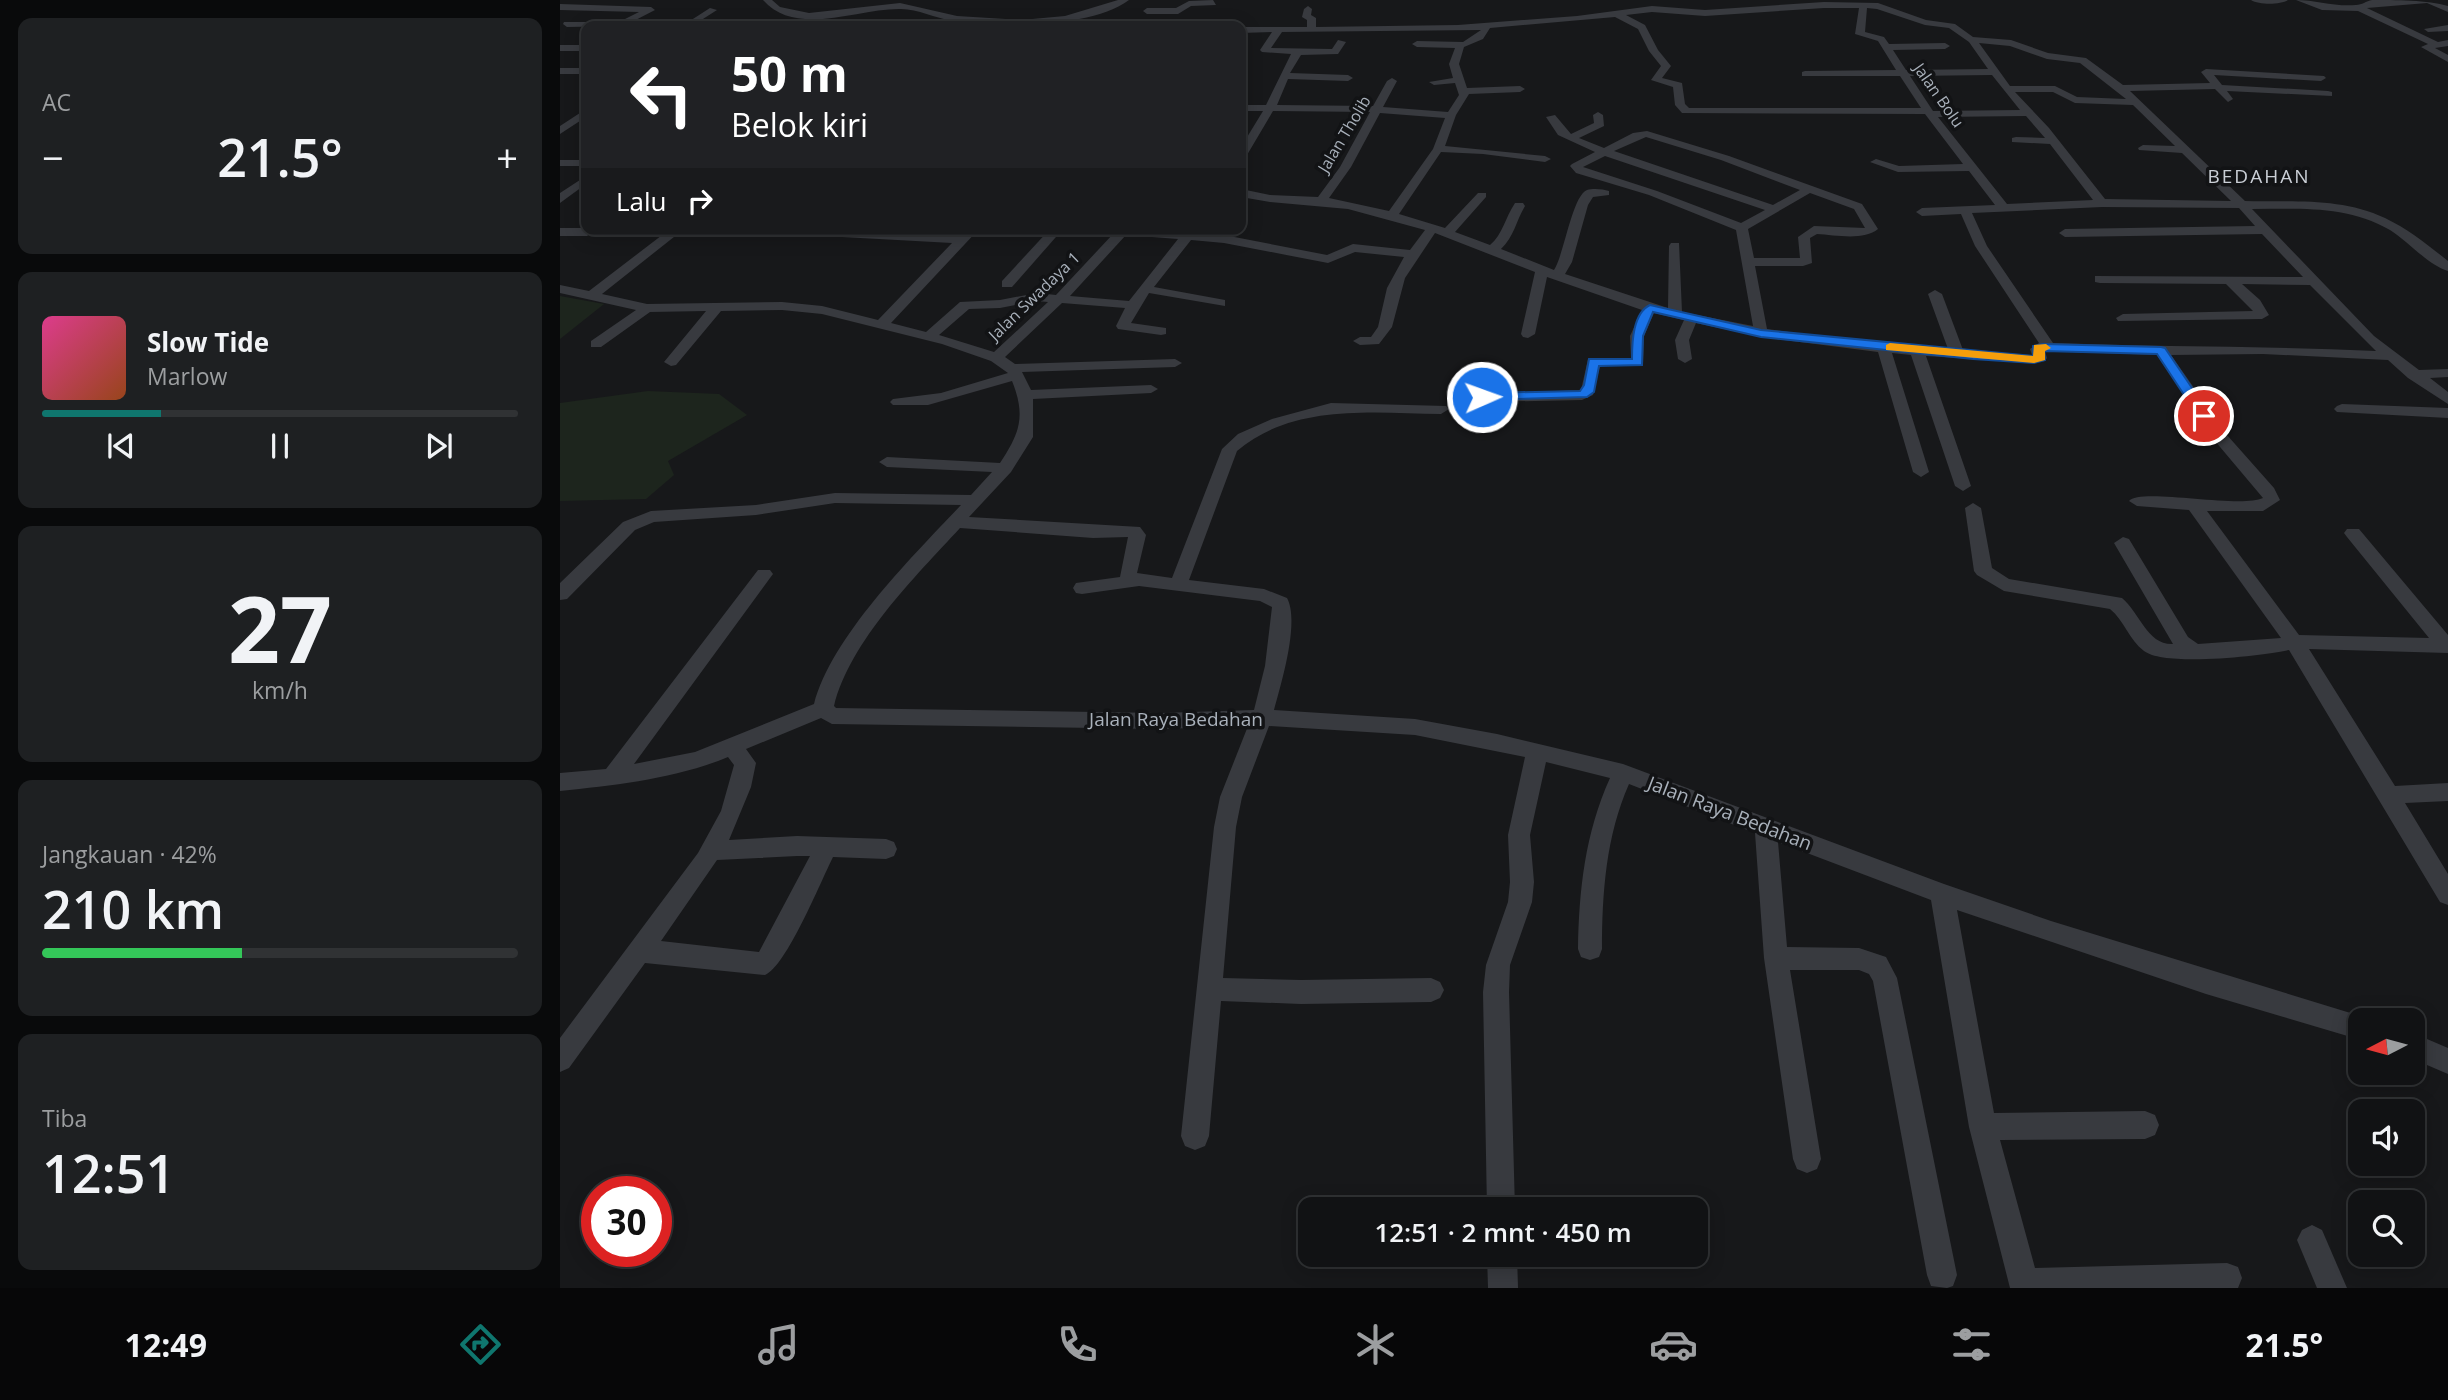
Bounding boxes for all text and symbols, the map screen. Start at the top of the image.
text: 50 m [731,40,848,106]
icon: left [616,49,707,140]
street label: Jalan Bolu [1908,57,1969,132]
text: AC [42,86,71,118]
street label: Jalan Tholib [1311,91,1376,178]
text: Belok kiri [731,103,868,146]
text: 21.5° [217,121,343,192]
text: − [42,131,64,183]
text: + [496,131,518,183]
district label: BEDAHAN [2208,163,2310,189]
icon: right [681,182,719,220]
text: Lalu [616,183,667,219]
street label: Jalan Swadaya 1 [982,247,1084,347]
text: Slow Tide [147,324,269,360]
text: Marlow [147,360,227,392]
position arrow [1445,360,1519,434]
pin [2174,386,2234,446]
icon: arrive [2185,397,2223,435]
icon: previous [102,427,140,465]
icon: pause [261,427,299,465]
icon: next [420,427,458,465]
text: 27 [228,566,332,690]
text: km/h [252,674,308,706]
street label: Jalan Raya Bedahan [1087,706,1263,732]
street label: Jalan Raya Bedahan [1642,769,1816,856]
text: Jangkauan · 42% [42,838,217,870]
text: 210 km [42,873,224,944]
north arrow [2348,1008,2426,1085]
map controls [2348,1008,2425,1267]
button: sound [2348,1099,2425,1176]
text: Tiba [42,1102,87,1134]
text: 12:51 [42,1137,175,1208]
speed limit sign: 30 [581,1176,672,1267]
button: search [2348,1190,2425,1267]
text: 12:51 · 2 mnt · 450 m [1374,1214,1632,1250]
icon: directions [456,1320,505,1369]
icon: music [754,1320,803,1369]
icon: phone [1053,1320,1102,1369]
icon: climate [1351,1320,1400,1369]
icon: car [1649,1320,1698,1369]
icon: filters [1947,1320,1996,1369]
text: 12:49 [125,1323,207,1366]
text: 21.5° [2246,1323,2323,1366]

